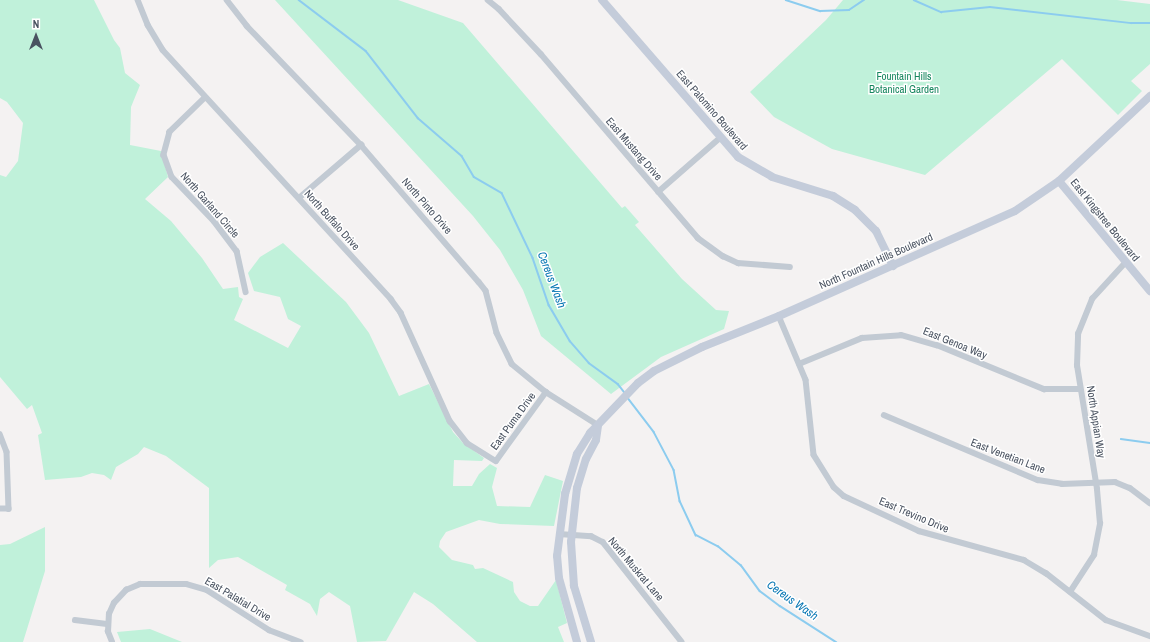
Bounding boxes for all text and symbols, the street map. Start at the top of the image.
north arrow [16,16,56,56]
text: N [33,17,39,31]
street label: East Palomino Boulevard [674,67,750,153]
park label: Fountain Hills Botanical Garden [869,70,939,96]
street label: East Mustang Drive [603,115,665,183]
street label: North Garland Circle [178,169,242,241]
street label: North Pinto Drive [399,175,455,237]
street label: East Kingstree Boulevard [1068,176,1142,264]
street label: North Buffalo Drive [301,187,363,253]
street label: North Fountain Hills Boulevard [817,230,935,292]
water label: Cereus Wash [534,250,568,310]
street label: East Genoa Way [921,324,989,362]
street label: North Appian Way [1084,385,1108,459]
street label: East Puma Drive [488,390,538,452]
street label: East Venetian Lane [969,436,1047,476]
street label: East Trevino Drive [877,494,951,536]
street label: North Muskrat Lane [605,534,667,604]
street label: East Palatial Drive [203,574,273,624]
water label: Cereus Wash [764,578,820,624]

